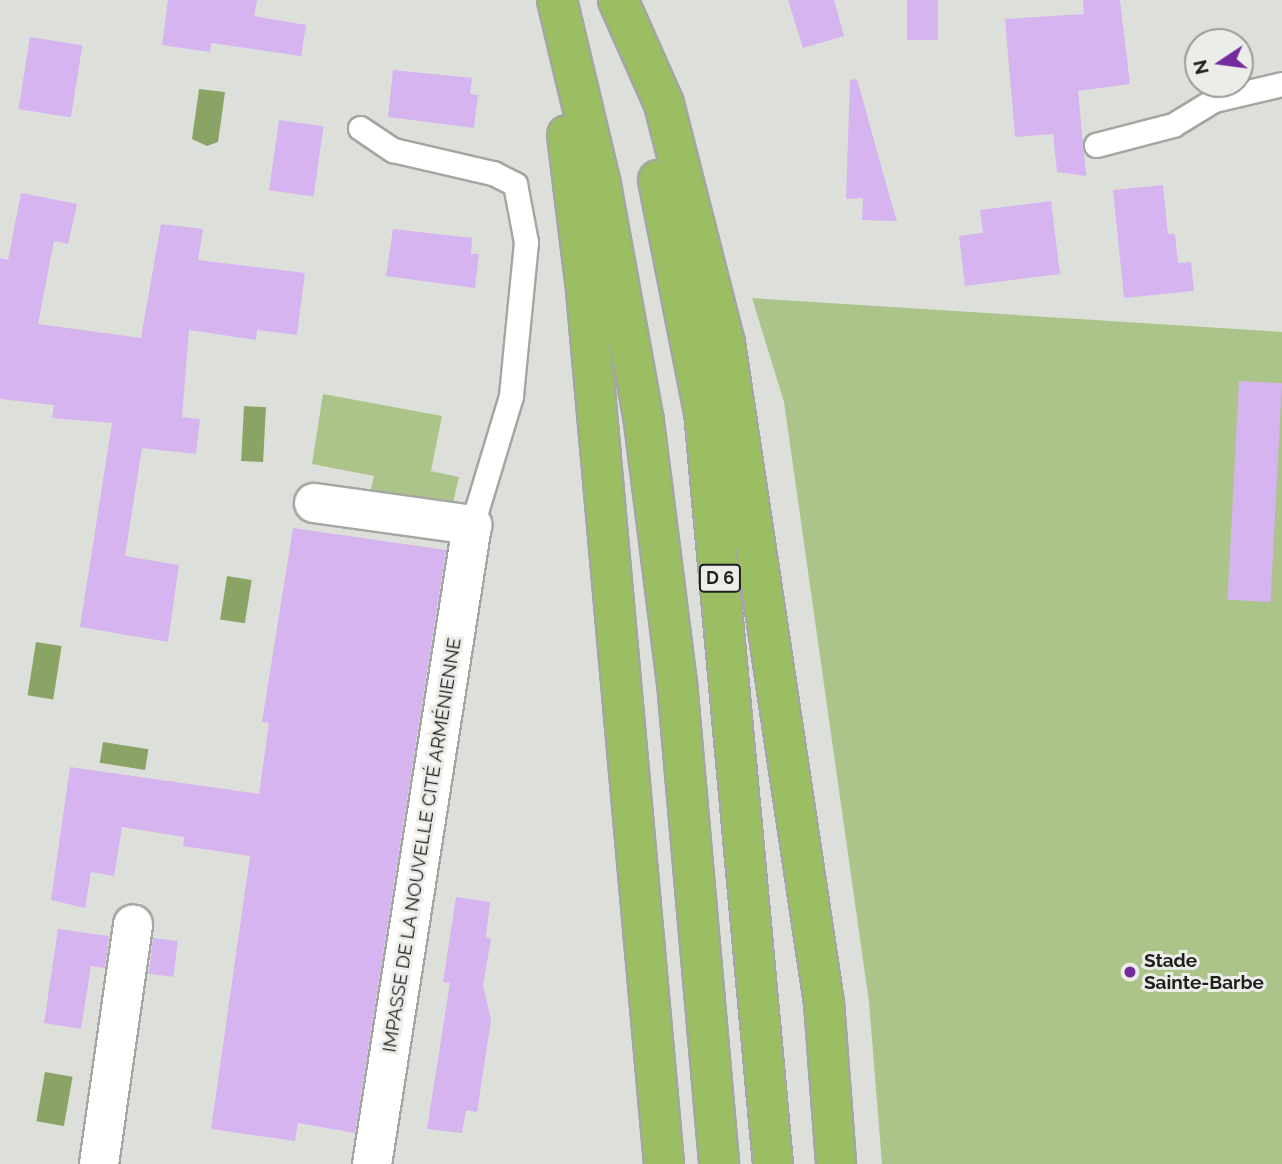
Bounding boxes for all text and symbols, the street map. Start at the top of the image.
north arrow [1184,28,1254,98]
text: N [1188,58,1213,77]
road number: D 6 [697,564,743,592]
street label: IMPASSE DE LA NOUVELLE CITÉ ARMÉNIENNE [378,636,466,1054]
place label: Stade Sainte-Barbe [1144,950,1264,994]
marker: Stade Sainte-Barbe [1122,964,1138,980]

